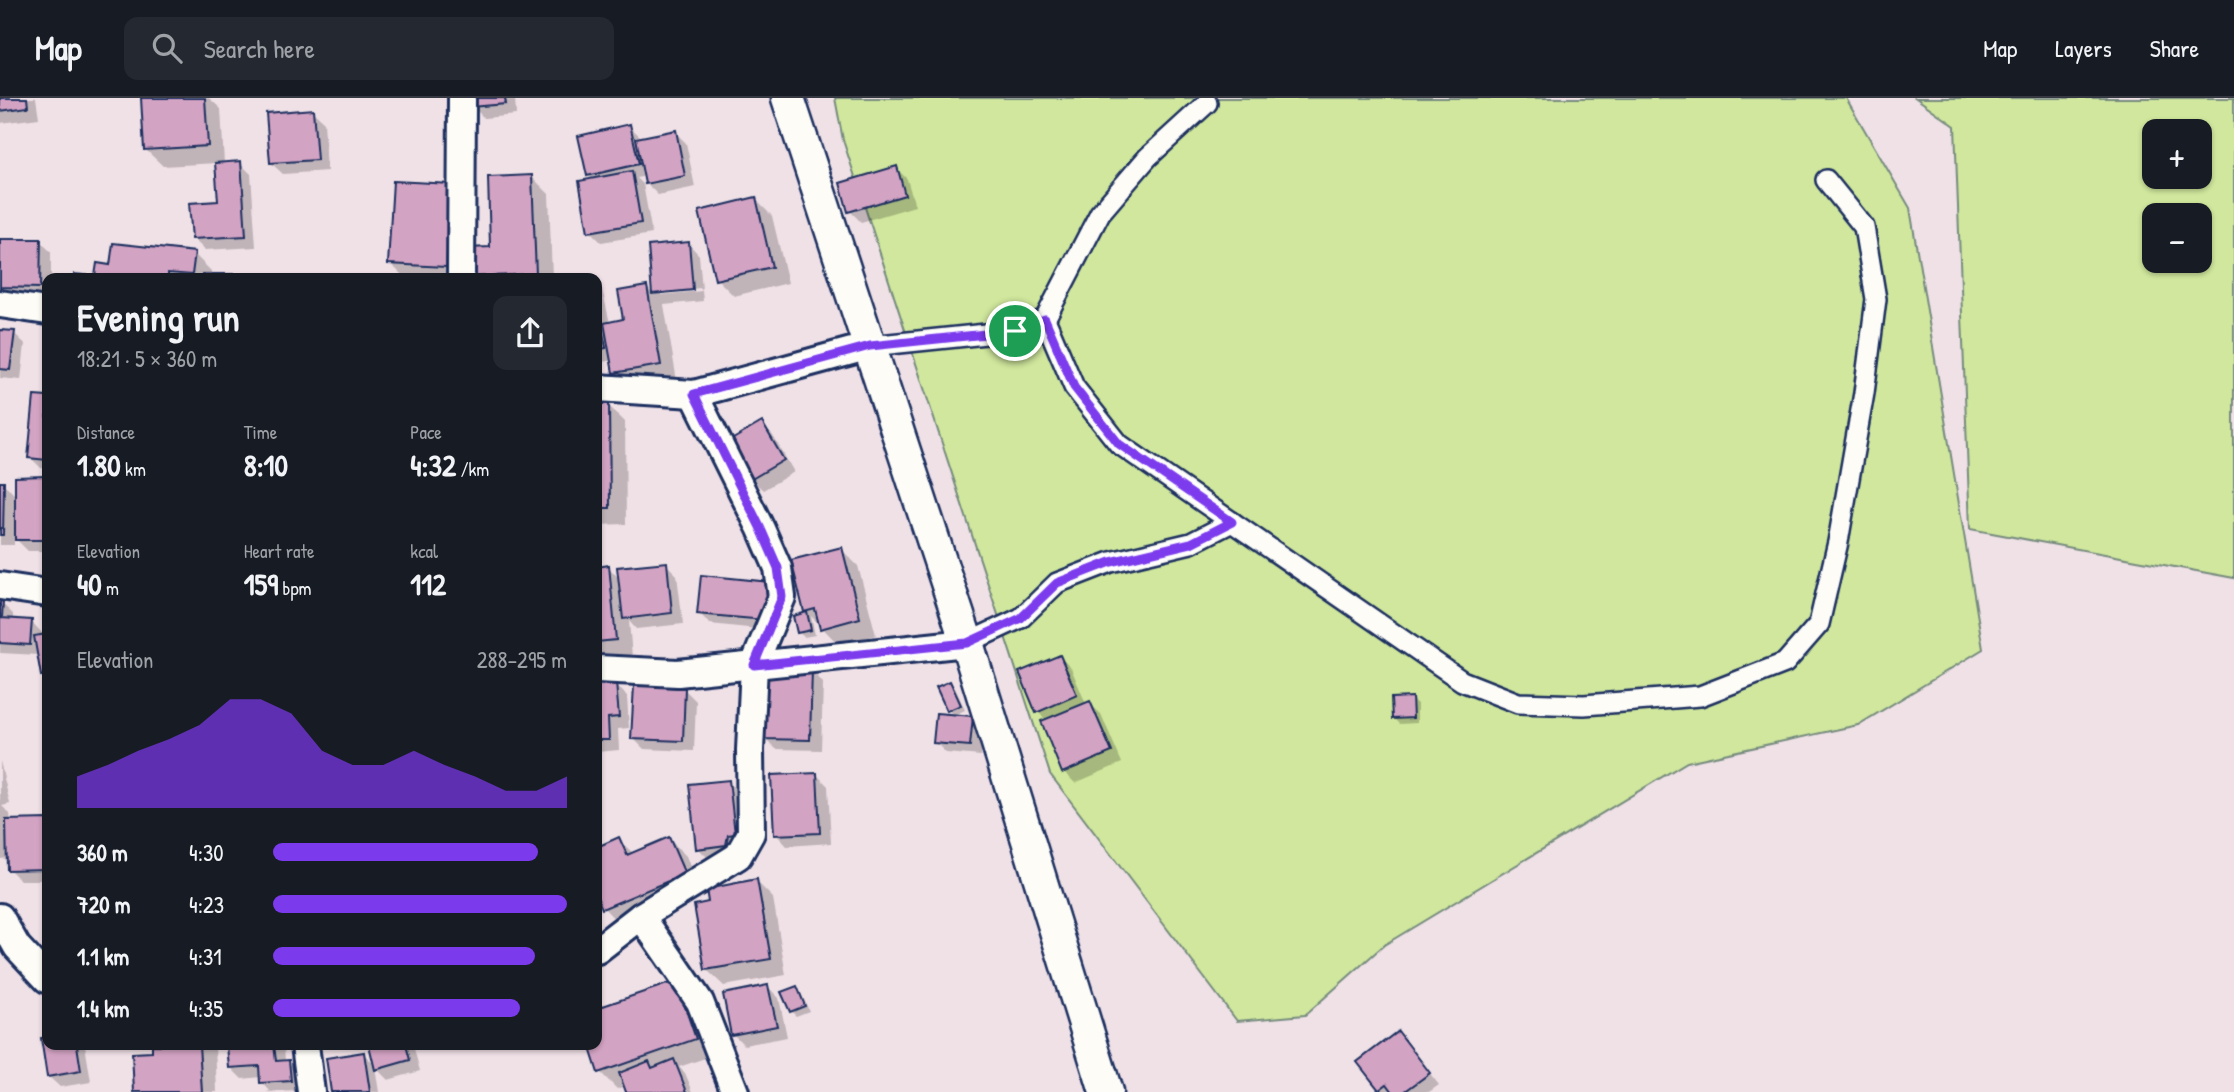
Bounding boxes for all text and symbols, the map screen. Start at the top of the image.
search box [124,17,614,80]
text: Map [35,26,82,70]
icon: search [148,29,186,67]
text: Search here [204,31,315,66]
text: Map [1983,32,2017,64]
text: Layers [2055,32,2112,64]
text: Share [2150,32,2199,64]
map controls [2142,119,2212,273]
button: + [2142,119,2212,189]
button: − [2142,203,2212,273]
text: Evening run [77,291,240,343]
button: share [493,296,567,370]
pin [985,301,1045,361]
icon: arrive [996,312,1034,350]
text: 18:21 · 5 × 360 m [77,343,217,374]
text: Distance [77,419,135,445]
text: Time [244,419,277,445]
text: Pace [410,419,442,445]
text: 1.80 [77,445,121,485]
text: 8:10 [244,445,288,485]
text: 4:32 [410,445,456,485]
text: km [121,456,146,482]
text: /km [456,456,489,482]
text: Elevation [77,538,140,564]
text: Heart rate [244,538,315,564]
text: kcal [410,538,438,564]
text: 40 [77,564,102,604]
text: 159 [244,564,278,604]
text: 112 [410,564,446,604]
text: m [102,575,119,601]
text: bpm [278,575,312,601]
text: Elevation [77,644,153,675]
text: 288–295 m [477,644,567,675]
text: 360 m [77,837,128,868]
text: 4:30 [189,837,224,868]
text: 720 m [77,889,130,920]
text: 4:23 [189,889,224,920]
text: 1.1 km [77,941,129,972]
text: 4:31 [189,941,222,972]
text: 1.4 km [77,993,129,1024]
text: 4:35 [189,993,223,1024]

